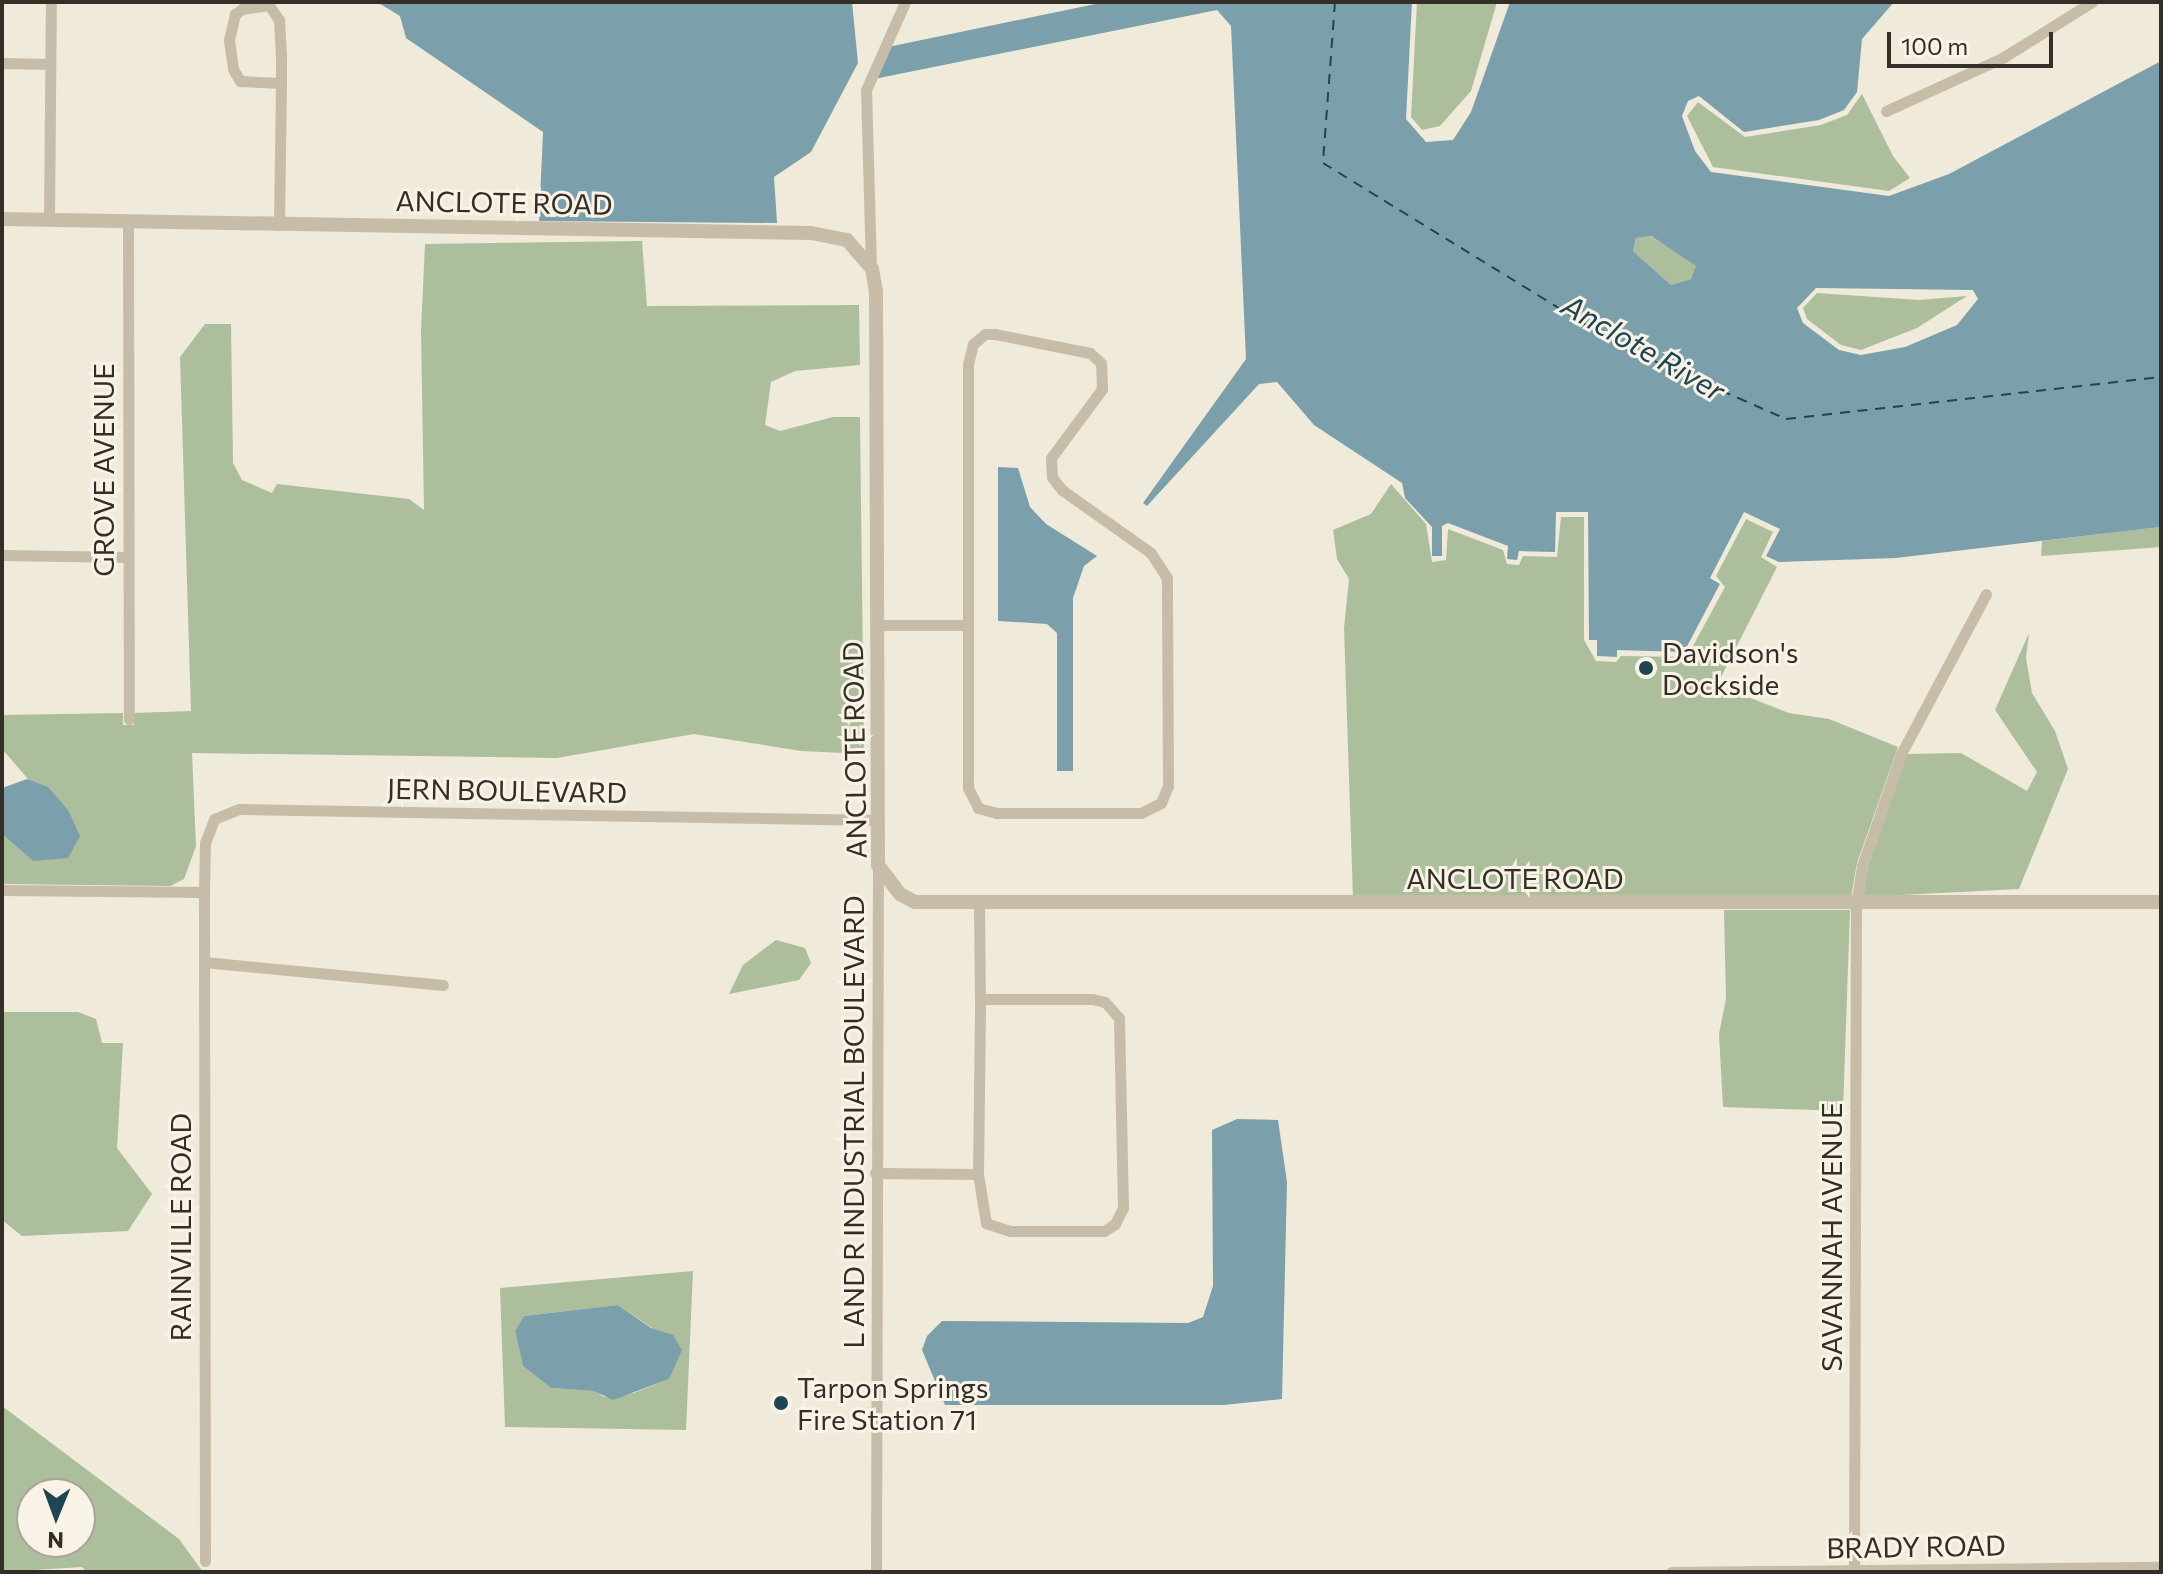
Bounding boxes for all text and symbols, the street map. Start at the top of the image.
scale bar [1891,16,2057,66]
text: 100 m [1901,31,1968,60]
street label: ANCLOTE ROAD [395,183,613,221]
water label: Anclote River [1556,286,1732,408]
street label: GROVE AVENUE [86,363,120,577]
place label: Davidson's Dockside [1662,635,1799,701]
street label: ANCLOTE ROAD [835,641,873,859]
marker: Davidson's Dockside [1637,659,1655,677]
street label: JERN BOULEVARD [387,771,627,809]
street label: ANCLOTE ROAD [1406,861,1624,895]
street label: L AND R INDUSTRIAL BOULEVARD [836,895,870,1349]
street label: SAVANNAH AVENUE [1814,1102,1848,1372]
street label: RAINVILLE ROAD [163,1113,197,1341]
place label: Tarpon Springs Fire Station 71 [797,1370,988,1436]
marker: Tarpon Springs Fire Station 71 [772,1394,790,1412]
north arrow [16,1478,96,1558]
text: N [47,1527,64,1554]
street label: BRADY ROAD [1826,1528,2006,1564]

